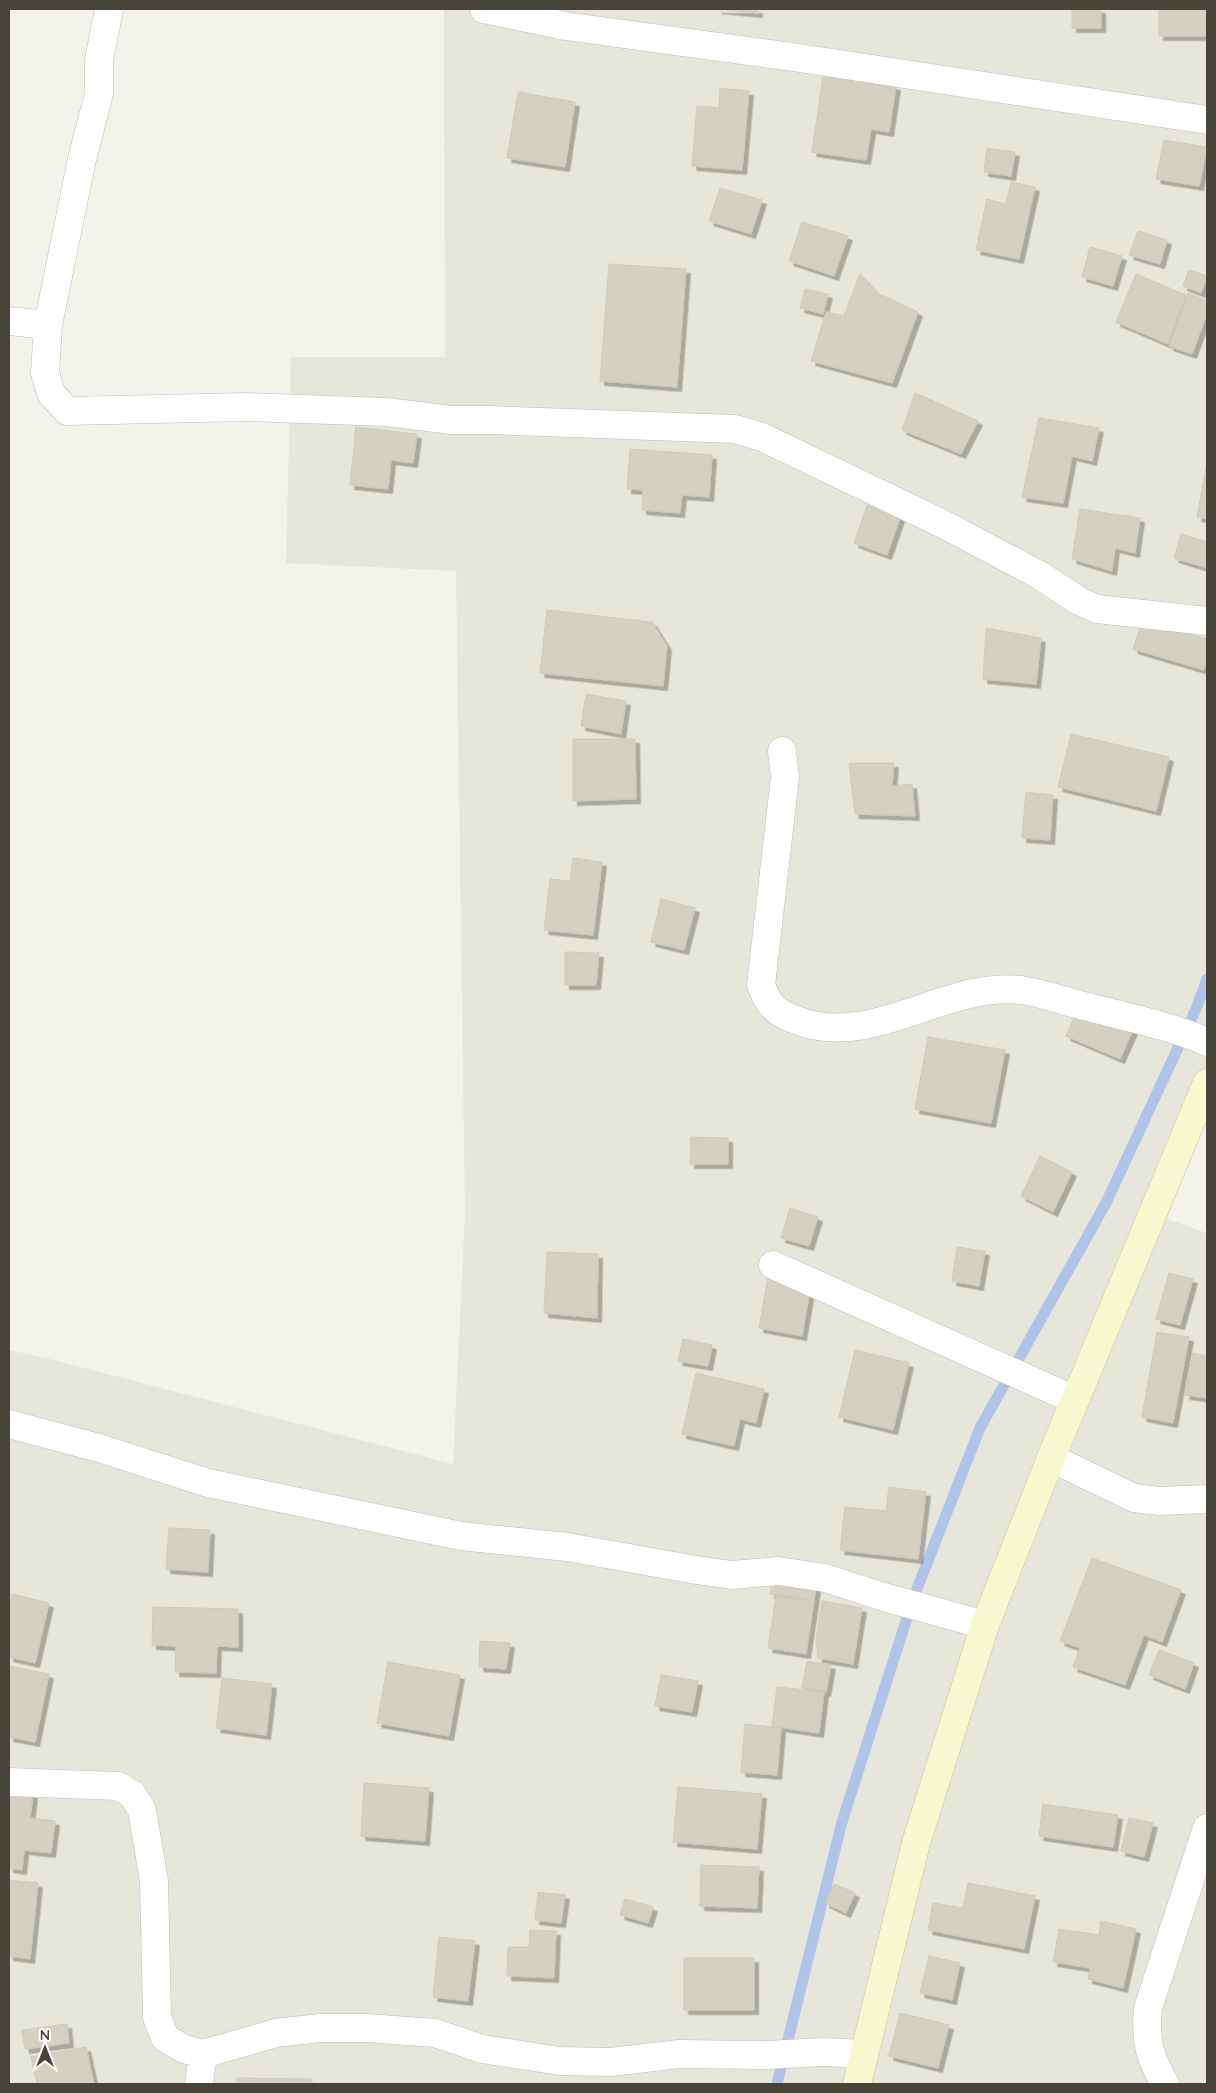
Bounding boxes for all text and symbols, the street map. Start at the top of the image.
north arrow [20,2023,70,2073]
text: N [40,2026,50,2044]

